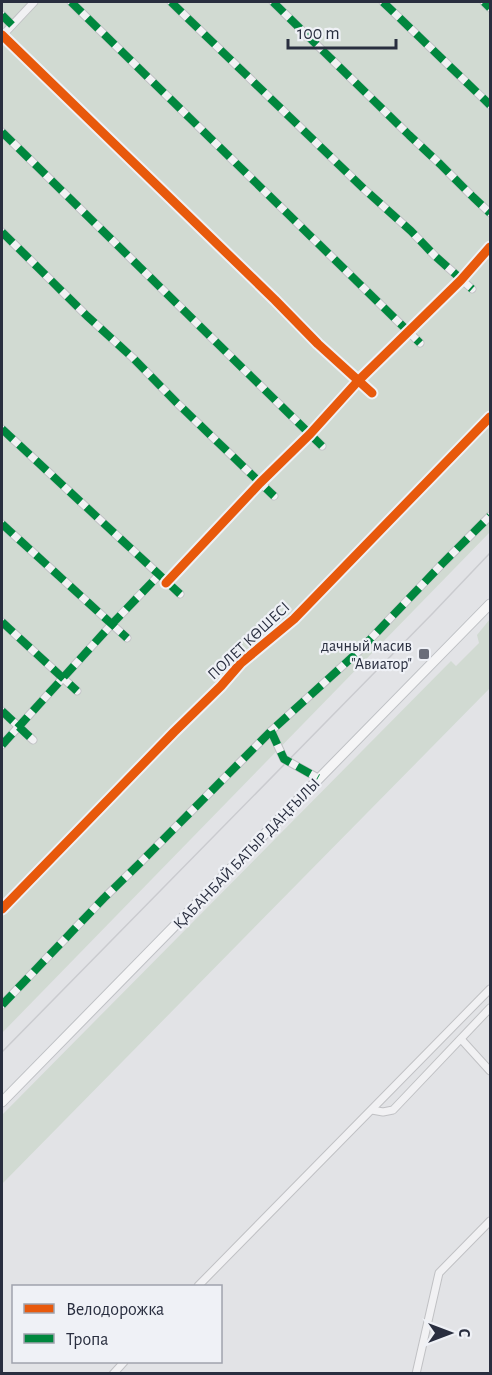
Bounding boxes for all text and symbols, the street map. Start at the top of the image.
scale bar [288,12,396,50]
text: 100 m [297,25,340,43]
street label: ПОЛЕТ КӨШЕСІ [205,599,293,683]
place label: дачный масив "Авиатор" [321,638,412,672]
marker: дачный масив "Авиатор" [417,647,431,661]
street label: ҚАБАНБАЙ БАТЫР ДАҢҒЫЛЫ [170,774,323,932]
legend [12,1285,222,1363]
text: Велодорожка [66,1301,164,1319]
north arrow [420,1303,480,1363]
text: С [456,1329,472,1338]
text: Тропа [66,1331,109,1349]

